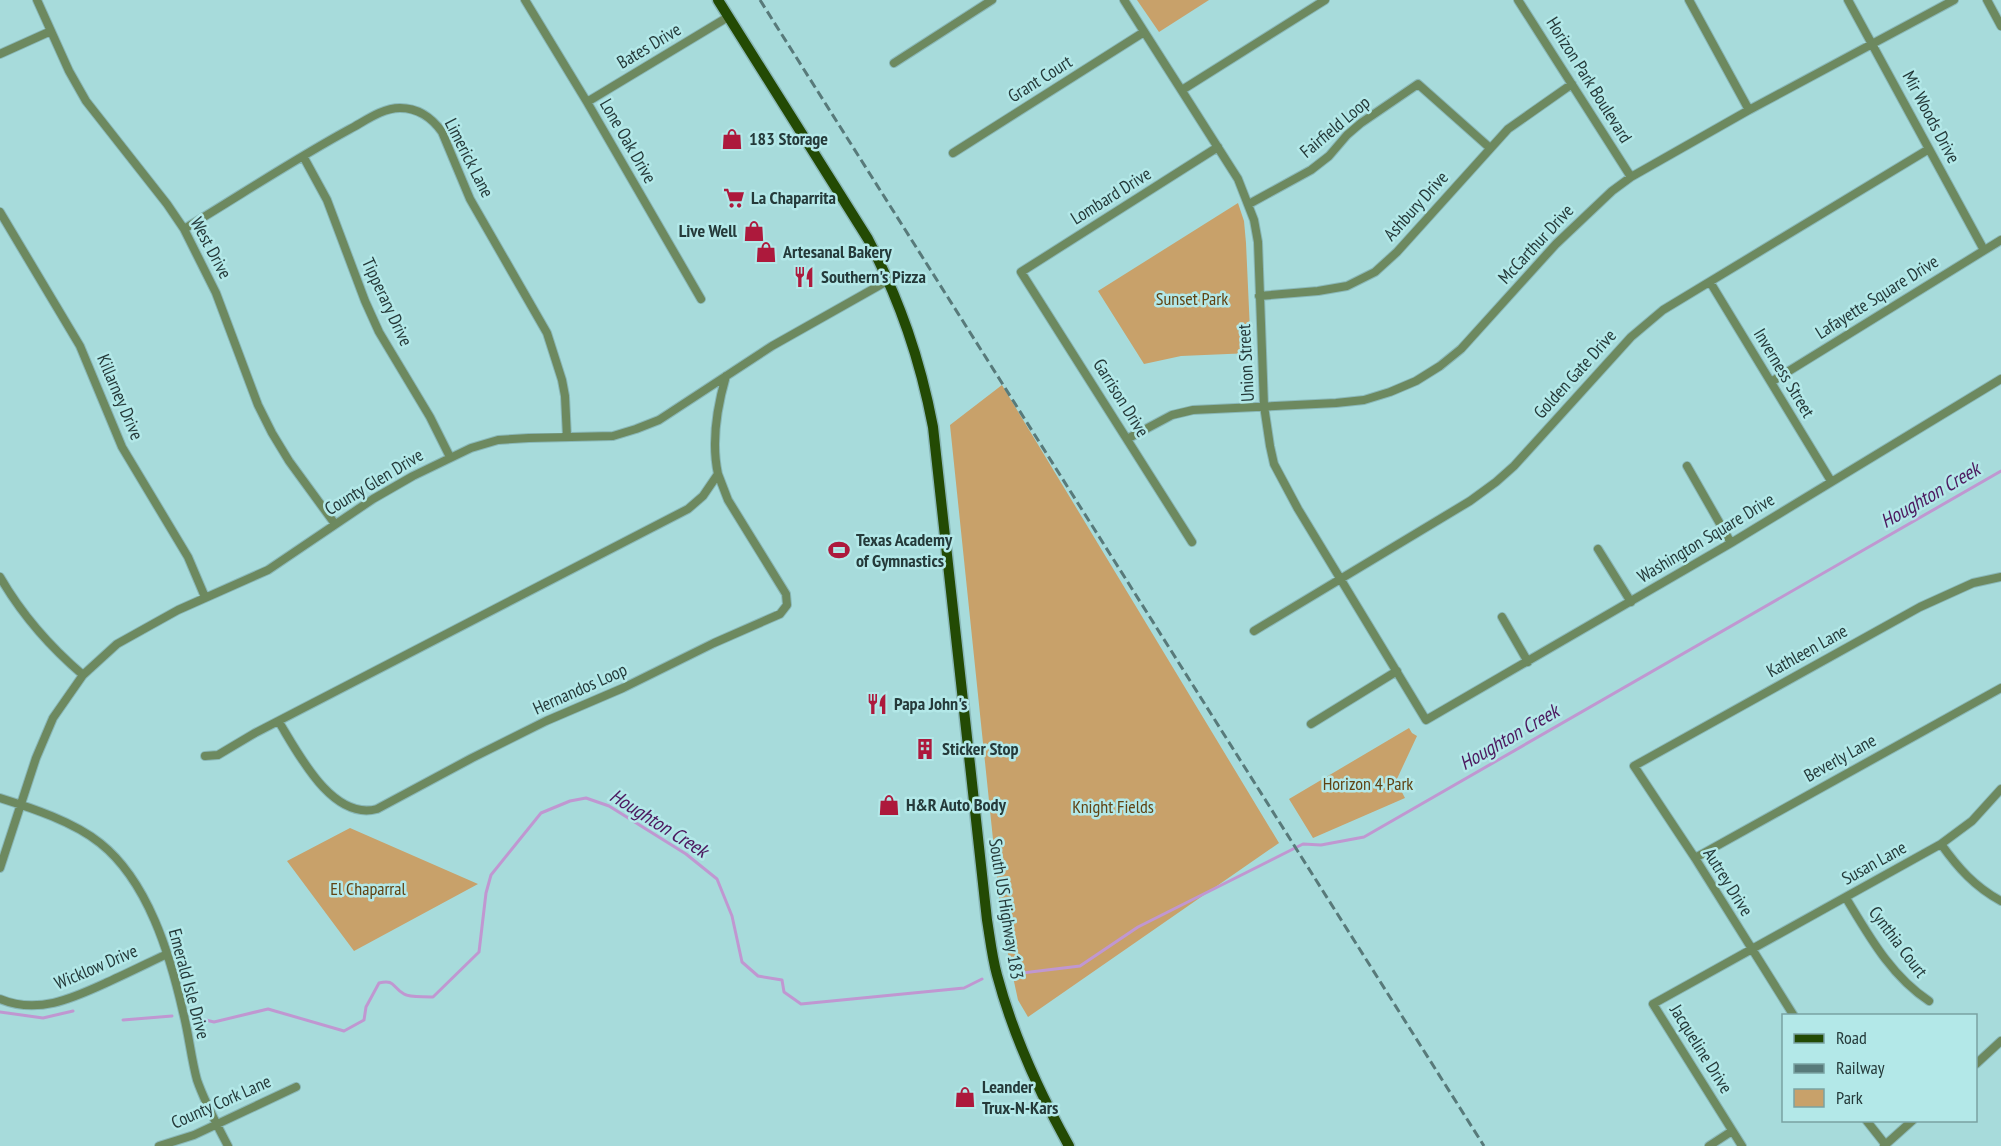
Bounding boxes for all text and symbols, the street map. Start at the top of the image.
street label: Horizon Park Boulevard [1541,12,1637,147]
street label: Bates Drive [613,18,685,74]
street label: Grant Court [1003,50,1076,107]
street label: Mir Woods Drive [1898,67,1965,167]
street label: Fairfield Loop [1295,90,1375,163]
street label: Lone Oak Drive [595,94,662,187]
street label: Limerick Lane [440,114,499,201]
shop icon: 183 Storage [720,127,744,151]
place label: 183 Storage [749,127,828,150]
street label: Lombard Drive [1066,162,1155,229]
street label: Ashbury Drive [1378,166,1453,245]
supermarket icon: La Chaparrita [722,186,746,210]
place label: La Chaparrita [751,186,836,209]
street label: McCarthur Drive [1493,199,1578,288]
street label: West Drive [186,213,237,283]
place label: Live Well [679,219,738,242]
shop icon: Live Well [742,219,766,243]
shop icon: Artesanal Bakery [754,240,778,264]
place label: Artesanal Bakery [782,240,892,263]
street label: Lafayette Square Drive [1811,250,1943,344]
street label: Tipperary Drive [357,254,418,350]
restaurant icon: Southern's Pizza [792,265,816,289]
place label: Southern's Pizza [821,265,926,288]
park label: Sunset Park [1156,287,1228,310]
street label: Union Street [1232,323,1259,403]
street label: Golden Gate Drive [1528,324,1621,423]
street label: Inverness Street [1749,324,1820,422]
street label: Killarney Drive [92,350,149,443]
street label: Garrison Drive [1088,354,1155,441]
street label: County Glen Drive [320,443,427,520]
water label: Houghton Creek [1875,455,1986,534]
street label: Washington Square Drive [1633,488,1779,588]
place label: Texas Academy of Gymnastics [856,528,953,572]
sports icon: Texas Academy of Gymnastics [827,538,851,562]
street label: Kathleen Lane [1762,619,1851,682]
street label: Hernandos Loop [529,658,631,720]
restaurant icon: Papa John's [865,692,889,716]
place label: Papa John's [894,692,967,715]
water label: Houghton Creek [1454,697,1565,776]
street label: Beverly Lane [1800,728,1880,787]
building icon: Sticker Stop [913,737,937,761]
place label: Sticker Stop [942,737,1019,760]
park label: Horizon 4 Park [1323,772,1413,795]
water label: Houghton Creek [605,783,715,865]
shop icon: H&R Auto Body [877,793,901,817]
place label: H&R Auto Body [906,793,1007,816]
park label: Knight Fields [1072,795,1154,818]
street label: Susan Lane [1837,835,1910,890]
street label: South US Highway 183 [984,837,1029,981]
street label: Autrey Drive [1699,843,1758,920]
park label: El Chaparral [330,877,406,900]
street label: Cynthia Court [1864,901,1933,982]
street label: Emerald Isle Drive [164,926,215,1042]
street label: Wicklow Drive [51,939,141,994]
street label: Jacqueline Drive [1664,999,1738,1097]
legend [1782,1014,1977,1122]
text: Road [1836,1026,1867,1049]
text: Railway [1836,1056,1885,1079]
street label: County Cork Lane [167,1069,274,1134]
place label: Leander Trux-N-Kars [982,1075,1058,1119]
shop icon: Leander Trux-N-Kars [953,1085,977,1109]
text: Park [1836,1086,1863,1109]

